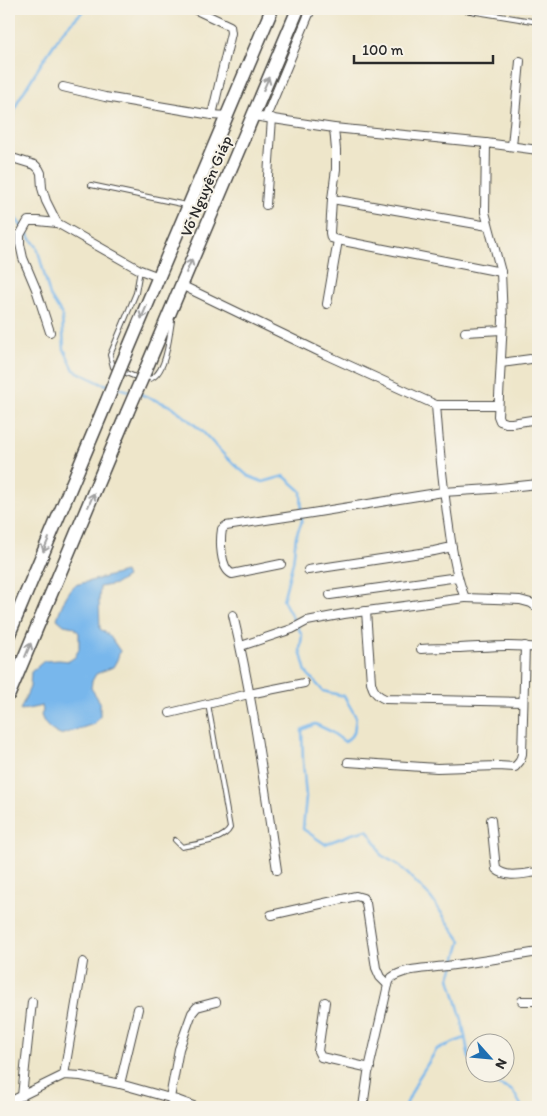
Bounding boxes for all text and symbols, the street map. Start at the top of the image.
scale bar [354,32,493,64]
text: 100 m [362,41,404,59]
one-way arrow [262,77,272,92]
street label: Võ Nguyên Giáp [176,133,236,239]
one-way arrow [185,259,195,274]
one-way arrow [139,304,149,319]
one-way arrow [86,493,96,508]
one-way arrow [41,537,50,552]
one-way arrow [24,642,33,657]
north arrow [464,1034,514,1084]
text: N [491,1056,511,1072]

